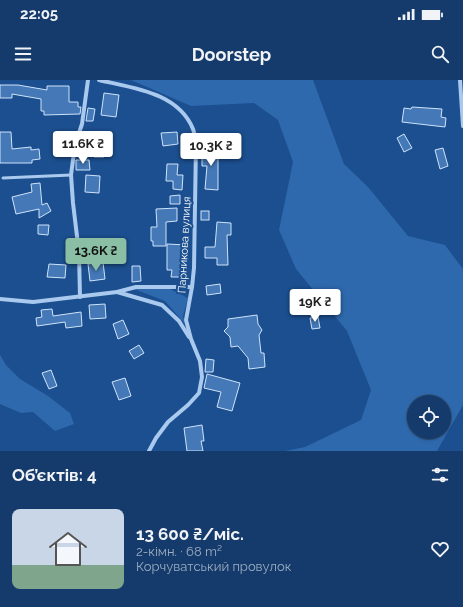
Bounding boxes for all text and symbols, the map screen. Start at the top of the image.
text: 22:05 [20,5,58,23]
icon: menu [12,43,34,65]
icon: search [429,43,451,65]
text: Doorstep [192,44,271,65]
pin: 11.6K ₴ [46,131,120,165]
pin: 10.3K ₴ [174,133,248,167]
text: 11.6K ₴ [62,136,104,151]
text: 10.3K ₴ [189,138,233,153]
street label: Парникова вулиця [175,196,194,294]
pin: 13.6K ₴ [59,238,133,272]
text: 13.6K ₴ [74,243,118,258]
pin: 19K ₴ [287,289,343,323]
text: 19K ₴ [299,294,331,309]
map controls [407,395,451,439]
button: locate [407,395,451,439]
icon: filters [429,464,451,486]
text: Об’єктів: 4 [12,465,97,485]
text: 13 600 ₴/міс. [136,524,244,544]
icon: home [44,525,92,573]
icon: heart [429,538,451,560]
text: 2-кімн. · 68 m² [136,544,222,559]
text: Корчуватський провулок [136,559,292,574]

